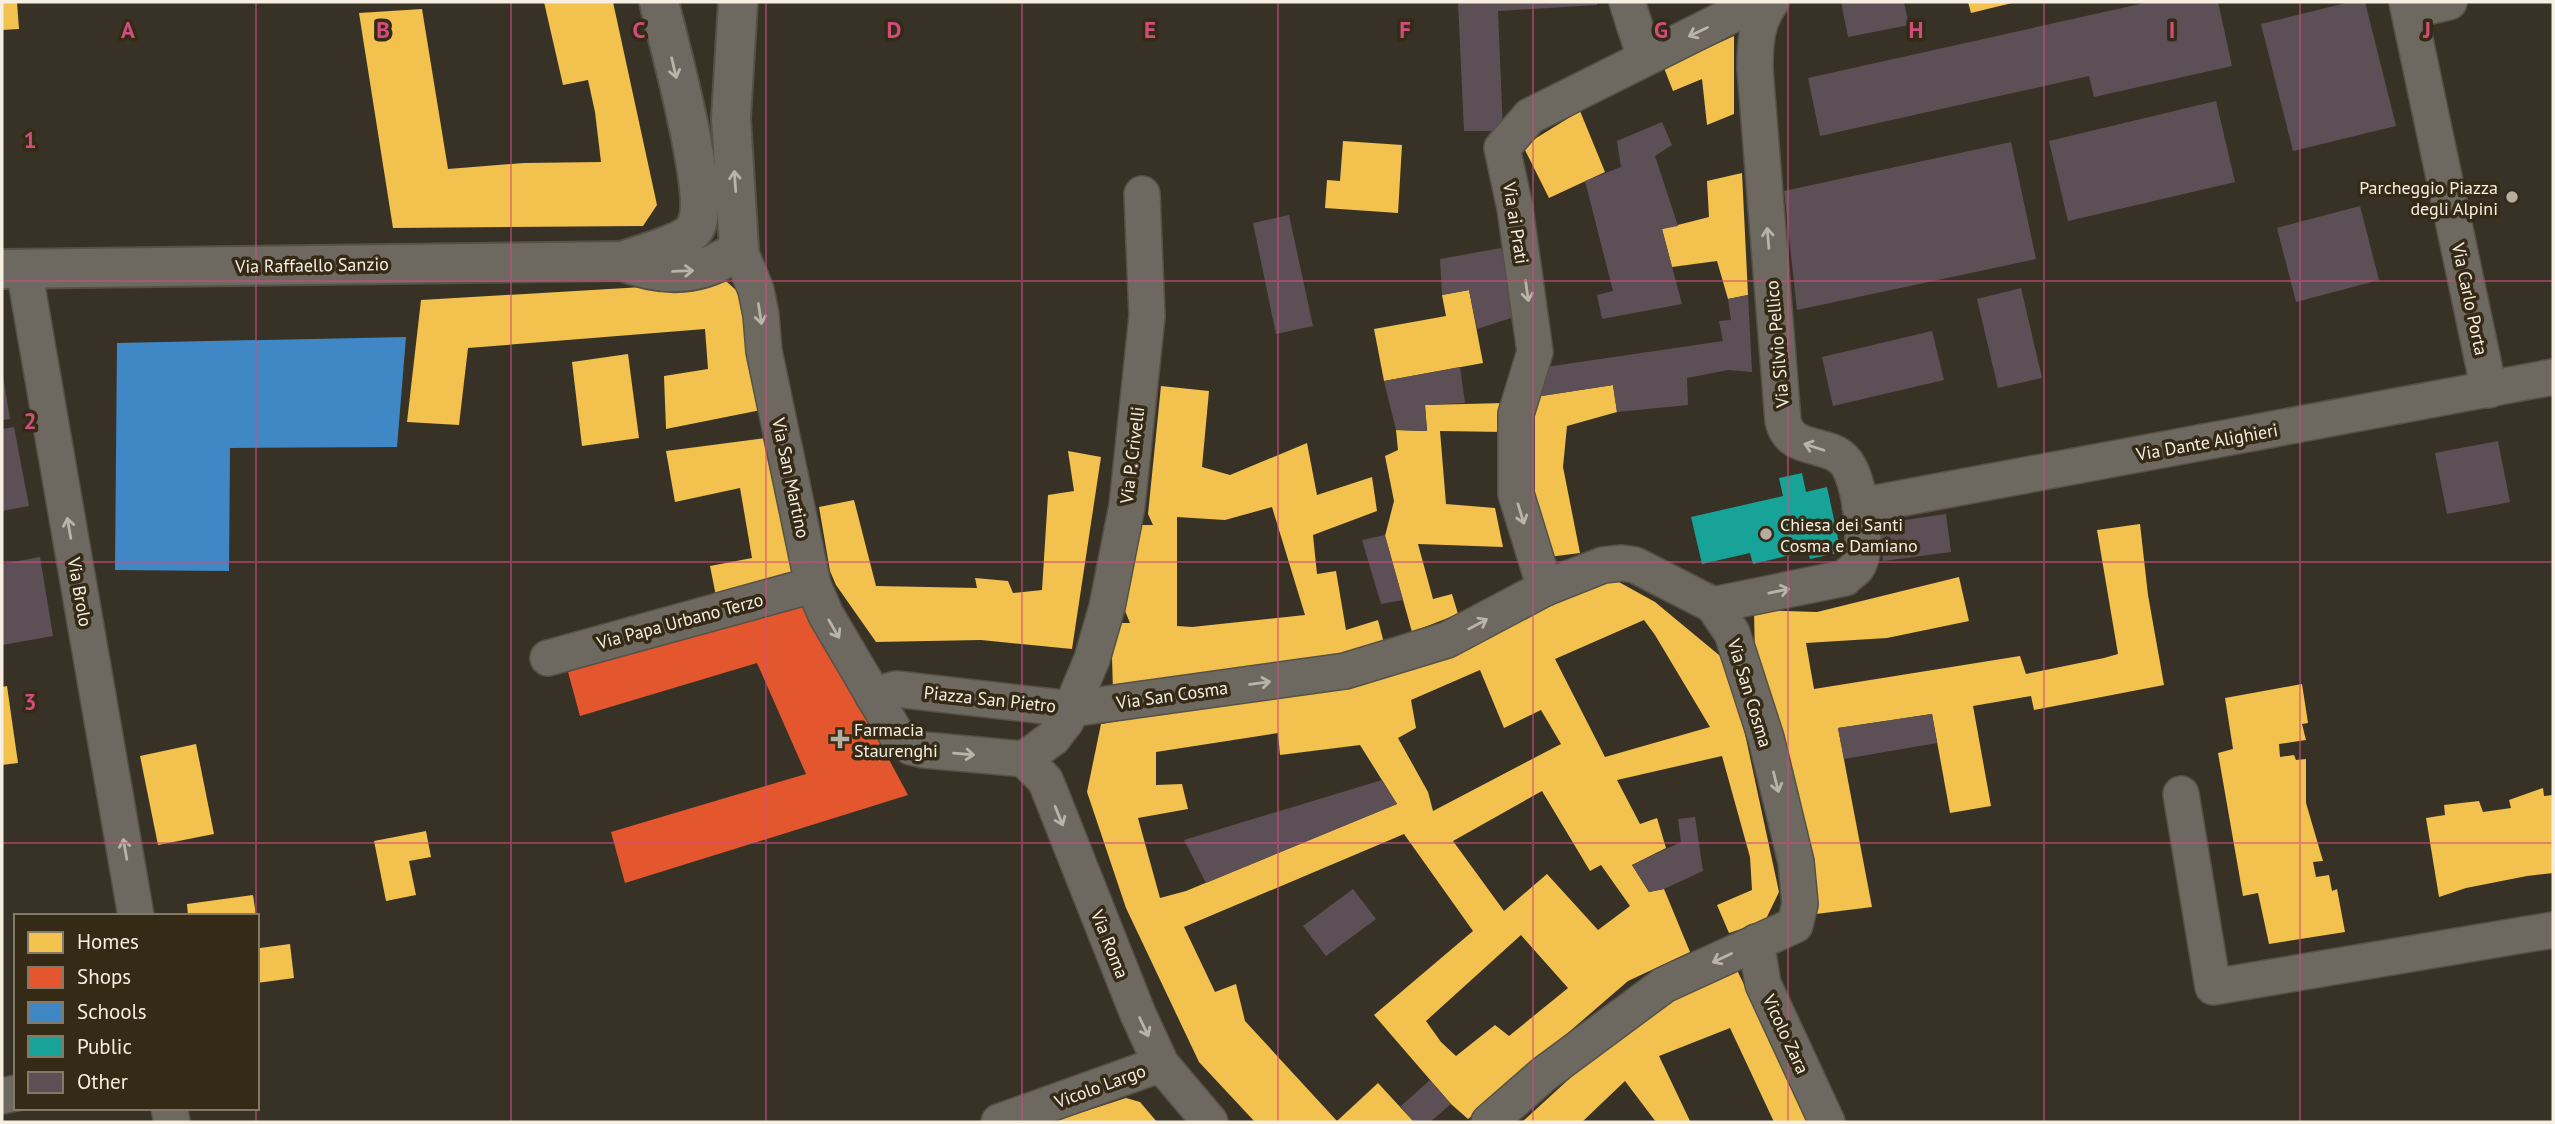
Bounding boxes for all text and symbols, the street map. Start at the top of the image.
text: A [121,15,135,44]
text: B [376,15,390,44]
text: C [633,15,646,44]
text: D [887,15,901,44]
text: E [1144,15,1156,44]
text: F [1399,15,1411,44]
text: G [1654,15,1668,44]
text: H [1909,15,1923,44]
text: I [2169,15,2175,44]
text: J [2422,15,2431,44]
one-way arrow [1688,26,1709,40]
one-way arrow [668,56,682,79]
text: 1 [23,125,37,154]
one-way arrow [728,170,741,193]
place label: Parcheggio Piazza degli Alpini [2359,176,2498,220]
street label: Via ai Prati [1498,179,1534,266]
marker: Parcheggio Piazza degli Alpini [2504,189,2520,205]
one-way arrow [1761,227,1774,250]
street label: Via Carlo Porta [2447,240,2493,357]
street label: Via Raffaello Sanzio [234,252,389,278]
one-way arrow [671,265,694,278]
one-way arrow [1520,279,1533,301]
street label: Via Silvio Pellico [1760,279,1794,410]
one-way arrow [754,302,767,325]
street label: Via P. Crivelli [1115,405,1149,506]
text: 2 [23,406,37,435]
street label: Via San Martino [767,415,815,540]
street label: Via Dante Alighieri [2133,418,2280,466]
one-way arrow [1803,440,1825,453]
one-way arrow [1516,503,1529,525]
place label: Chiesa dei Santi Cosma e Damiano [1780,513,1918,557]
one-way arrow [62,517,75,540]
marker: Chiesa dei Santi Cosma e Damiano [1758,526,1774,542]
street label: Via Brolo [62,555,97,628]
one-way arrow [1767,584,1790,597]
street label: Via Papa Urbano Terzo [593,588,766,655]
one-way arrow [1467,616,1487,630]
one-way arrow [828,618,841,639]
street label: Via San Cosma [1722,635,1777,750]
street label: Via San Cosma [1114,676,1229,714]
one-way arrow [1248,676,1271,689]
street label: Piazza San Pietro [923,681,1057,717]
text: 3 [23,687,37,716]
place label: Farmacia Staurenghi [854,718,938,762]
marker: Farmacia Staurenghi [832,731,848,747]
one-way arrow [952,747,974,760]
one-way arrow [1770,770,1783,792]
one-way arrow [1054,804,1067,826]
one-way arrow [118,838,131,860]
street label: Via Roma [1086,905,1134,982]
legend [14,914,259,1110]
text: Homes [77,928,139,955]
one-way arrow [1711,953,1732,966]
text: Shops [77,963,131,990]
street label: Vicolo Zara [1757,990,1814,1077]
text: Schools [77,998,147,1025]
one-way arrow [1137,1016,1151,1037]
text: Public [77,1033,132,1060]
street label: Vicolo Largo [1050,1059,1149,1113]
text: Other [77,1068,128,1095]

